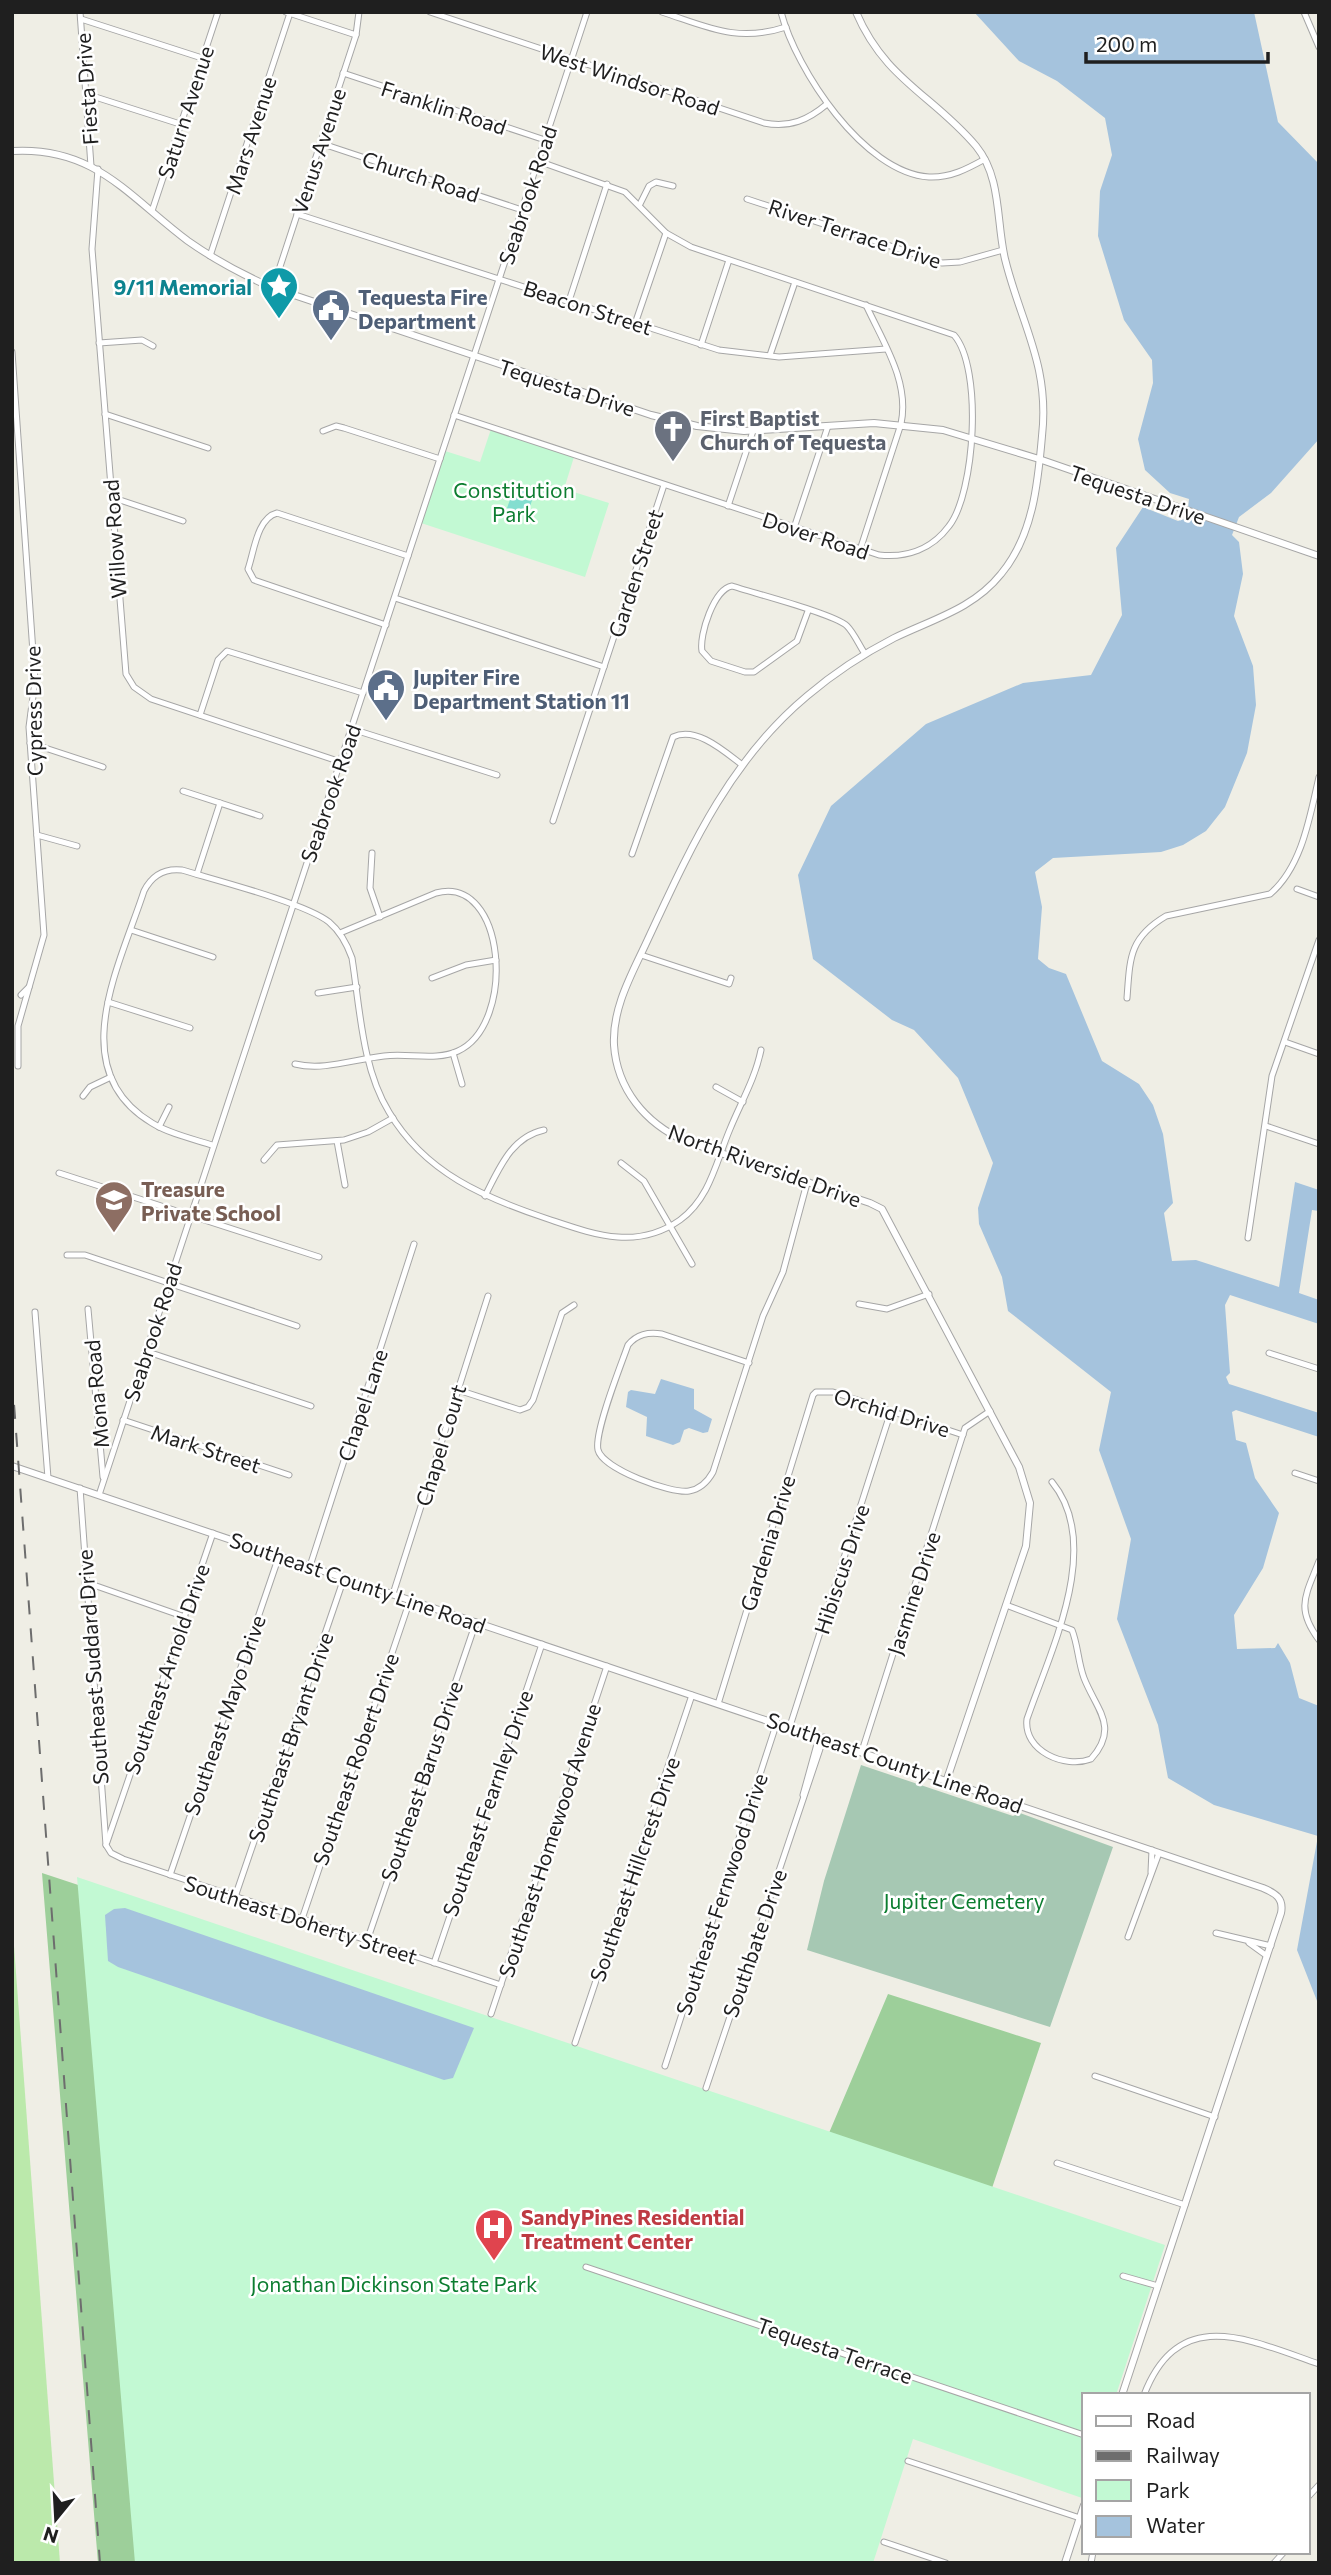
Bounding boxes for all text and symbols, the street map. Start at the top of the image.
scale bar [1086,21,1268,65]
text: 200 m [1096,31,1157,56]
street label: Fiesta Drive [70,32,102,146]
street label: West Windsor Road [537,38,723,120]
street label: Saturn Avenue [152,42,218,182]
street label: Mars Avenue [219,73,281,197]
street label: Franklin Road [378,75,510,139]
street label: Venus Avenue [286,85,350,217]
street label: Seabrook Road [493,122,561,268]
street label: Church Road [359,145,483,207]
street label: River Terrace Drive [766,193,944,273]
place icon: 9/11 Memorial [258,265,300,320]
place label: 9/11 Memorial [114,274,252,299]
street label: Beacon Street [520,274,656,340]
place label: Tequesta Fire Department [358,284,487,333]
public building icon: Tequesta Fire Department [310,287,352,342]
street label: Tequesta Drive [496,353,638,421]
place label: First Baptist Church of Tequesta [700,405,886,454]
church icon: First Baptist Church of Tequesta [652,408,694,463]
street label: Tequesta Drive [1067,459,1209,529]
park label: Constitution Park [453,477,575,526]
street label: Willow Road [97,479,131,599]
street label: Garden Street [603,506,667,640]
street label: Dover Road [760,506,872,564]
street label: Cypress Drive [19,646,47,776]
place label: Jupiter Fire Department Station 11 [413,664,630,713]
public building icon: Jupiter Fire Department Station 11 [365,667,407,722]
street label: Seabrook Road [295,721,365,865]
street label: North Riverside Drive [665,1118,865,1212]
place label: Treasure Private School [141,1176,281,1225]
school or university icon: Treasure Private School [93,1179,135,1234]
street label: Seabrook Road [118,1259,186,1405]
street label: Mona Road [79,1339,113,1449]
street label: Chapel Lane [332,1346,392,1464]
street label: Chapel Court [410,1381,470,1509]
street label: Orchid Drive [831,1383,953,1441]
street label: Mark Street [148,1418,264,1478]
street label: Gardenia Drive [734,1472,800,1614]
street label: Hibiscus Drive [808,1501,874,1637]
street label: Southeast County Line Road [227,1526,489,1638]
street label: Jasmine Drive [881,1528,945,1658]
street label: Southeast Suddard Drive [71,1549,113,1785]
street label: Southeast Arnold Drive [118,1560,214,1778]
street label: Southeast Mayo Drive [178,1612,270,1818]
street label: Southeast Bryant Drive [242,1629,338,1845]
street label: Southeast Robert Drive [307,1650,403,1868]
street label: Southeast Barus Drive [375,1677,467,1885]
street label: Southeast Fearnley Drive [437,1687,537,1919]
street label: Southeast Homewood Avenue [493,1700,605,1980]
street label: Southeast County Line Road [764,1706,1026,1818]
street label: Southeast Hillcrest Drive [584,1754,684,1984]
street label: Southeast Fernwood Drive [670,1770,772,2018]
street label: Southbate Drive [717,1866,791,2020]
street label: Southeast Doherty Street [181,1869,421,1969]
park label: Jupiter Cemetery [883,1888,1045,1913]
place label: SandyPines Residential Treatment Center [521,2204,745,2253]
hospital icon: SandyPines Residential Treatment Center [473,2207,515,2262]
park label: Jonathan Dickinson State Park [251,2271,537,2296]
street label: Tequesta Terrace [754,2312,916,2388]
legend [1082,2393,1310,2554]
text: Road [1146,2407,1195,2432]
text: Railway [1146,2442,1220,2467]
text: Park [1146,2477,1190,2502]
north arrow [21,2484,91,2554]
text: Water [1146,2512,1205,2537]
text: N [40,2523,61,2549]

